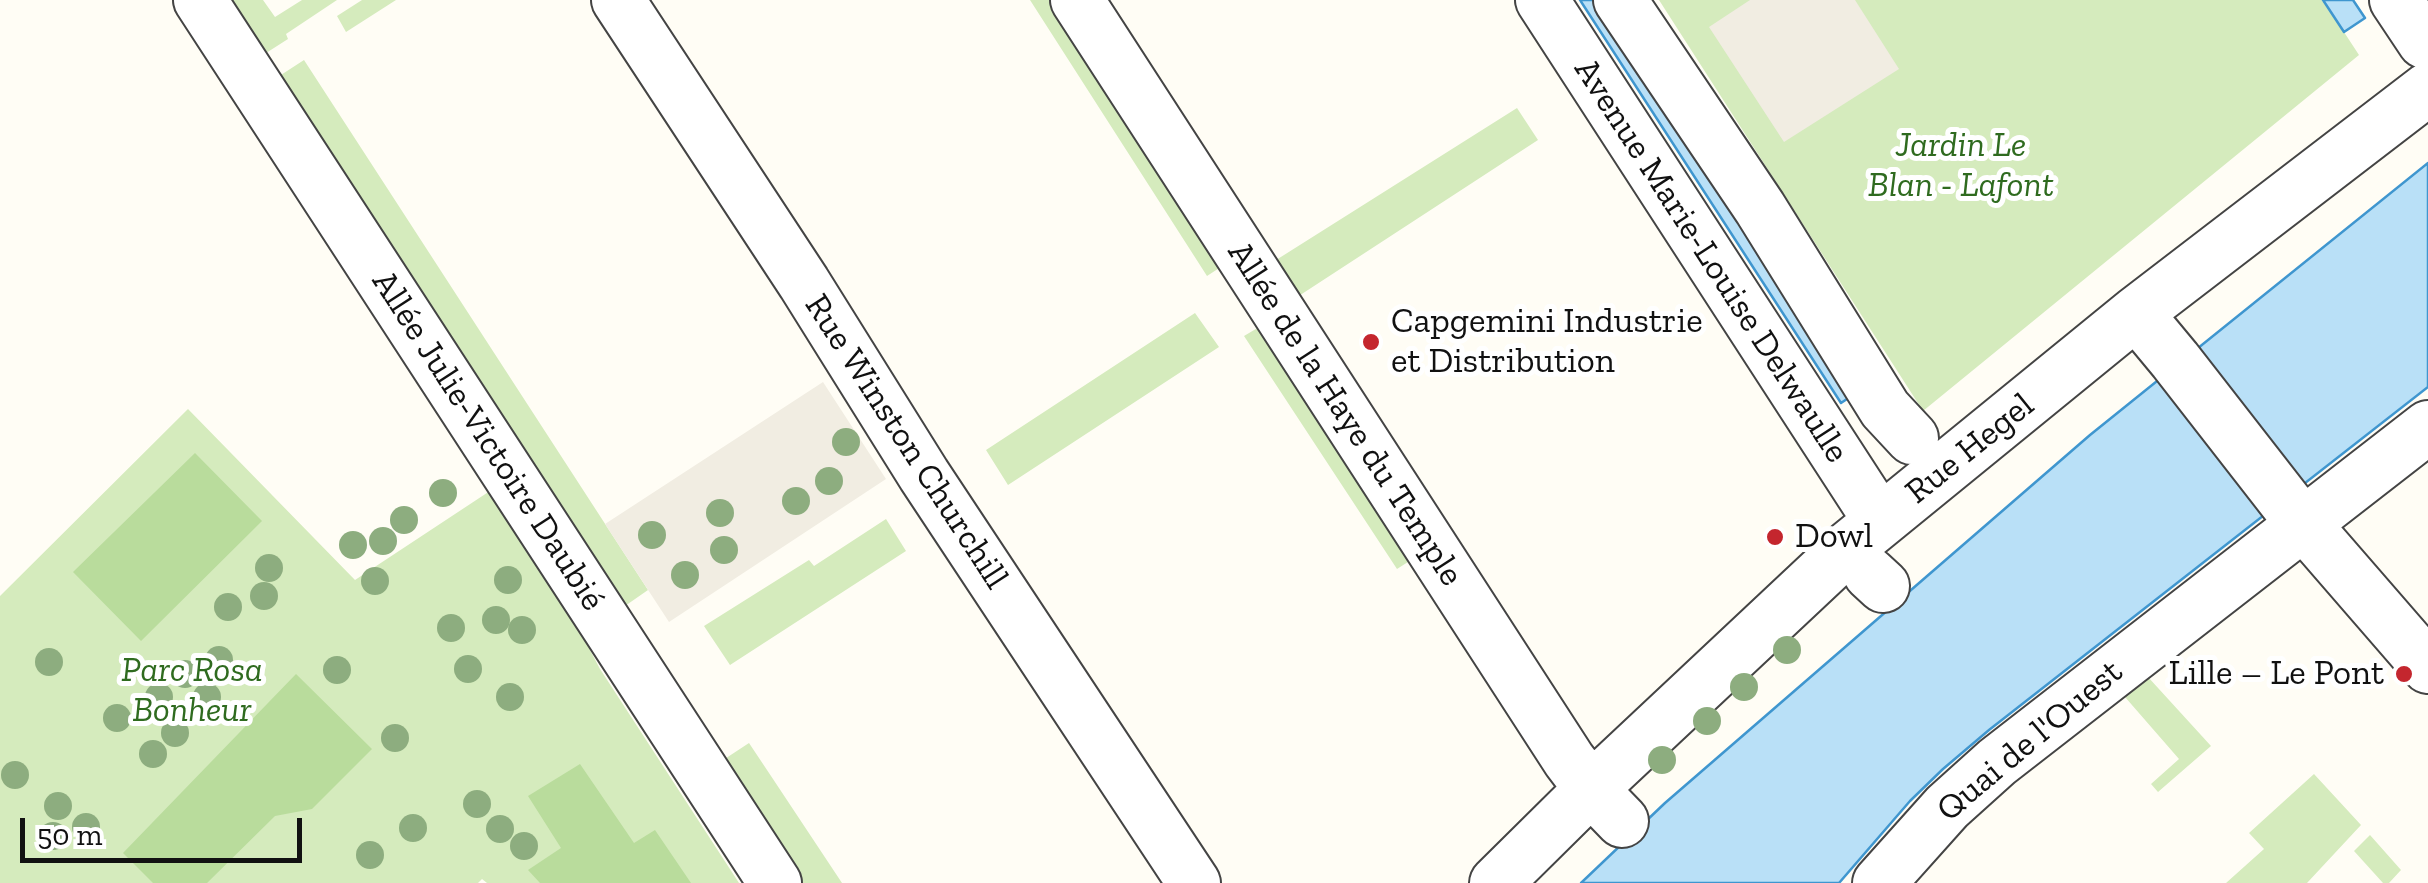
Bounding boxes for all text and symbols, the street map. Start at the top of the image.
street label: Avenue Marie-Louise Delwaulle [1565,51,1857,471]
park label: Jardin Le Blan - Lafont [1868,125,2054,207]
street label: Allée de la Haye du Temple [1218,234,1472,594]
street label: Allée Julie-Victoire Daubié [362,263,614,619]
street label: Rue Winston Churchill [795,287,1017,597]
place label: Capgemini Industrie et Distribution [1391,301,1703,383]
marker: Capgemini Industrie et Distribution [1360,331,1382,353]
street label: Rue Hegel [1897,385,2043,513]
place label: Dowl [1795,516,1873,558]
marker: Dowl [1764,526,1786,548]
park label: Parc Rosa Bonheur [121,650,263,732]
street label: Quai de l'Ouest [1929,651,2131,831]
place label: Lille – Le Pont [2169,653,2384,695]
marker: Lille – Le Pont [2393,663,2415,685]
scale bar [25,798,308,860]
text: 50 m [37,817,102,853]

